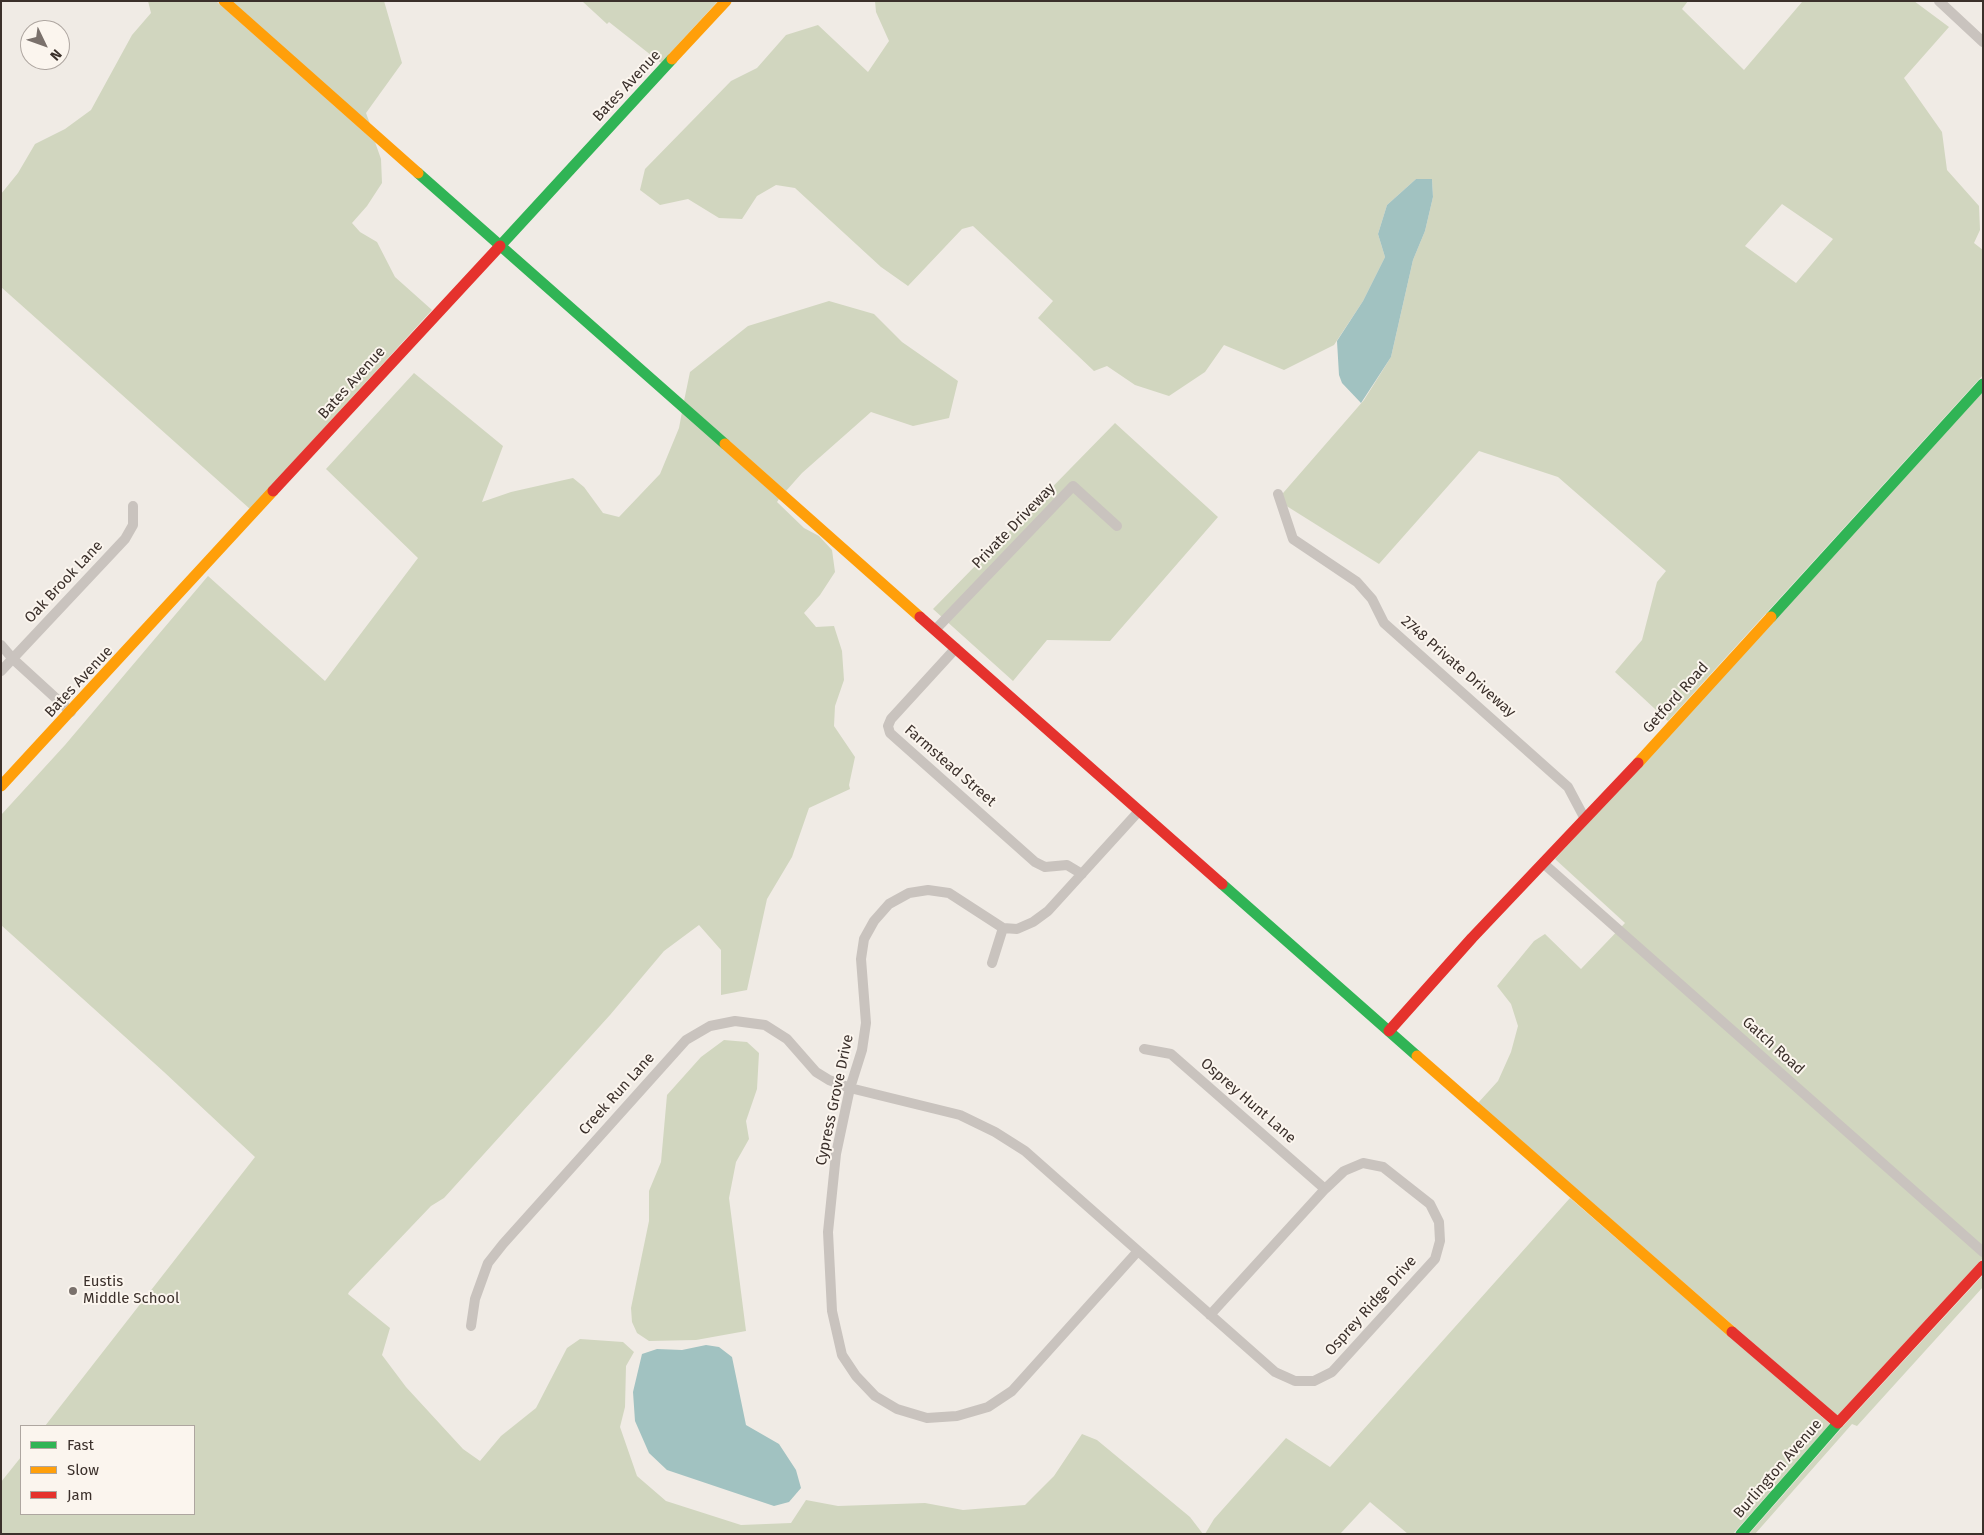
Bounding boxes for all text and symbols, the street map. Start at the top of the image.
north arrow [20,20,70,70]
text: N [46,46,65,64]
street label: Bates Avenue [589,46,665,126]
street label: Bates Avenue [315,343,389,423]
street label: Private Driveway [969,479,1059,573]
street label: Oak Brook Lane [21,537,107,627]
street label: 2748 Private Driveway [1397,612,1519,722]
street label: Bates Avenue [41,642,117,722]
street label: Getford Road [1639,659,1713,737]
street label: Farmstead Street [901,721,999,811]
street label: Gatch Road [1738,1013,1808,1079]
street label: Cypress Grove Drive [812,1033,858,1167]
street label: Creek Run Lane [575,1049,659,1139]
street label: Osprey Hunt Lane [1197,1055,1299,1147]
street label: Osprey Ridge Drive [1321,1252,1421,1360]
place label: Eustis Middle School [83,1273,179,1308]
marker: Eustis Middle School [67,1285,79,1297]
street label: Burlington Avenue [1730,1416,1826,1522]
legend [20,1425,195,1515]
text: Fast [67,1436,94,1454]
text: Slow [67,1461,99,1479]
text: Jam [67,1486,93,1504]

